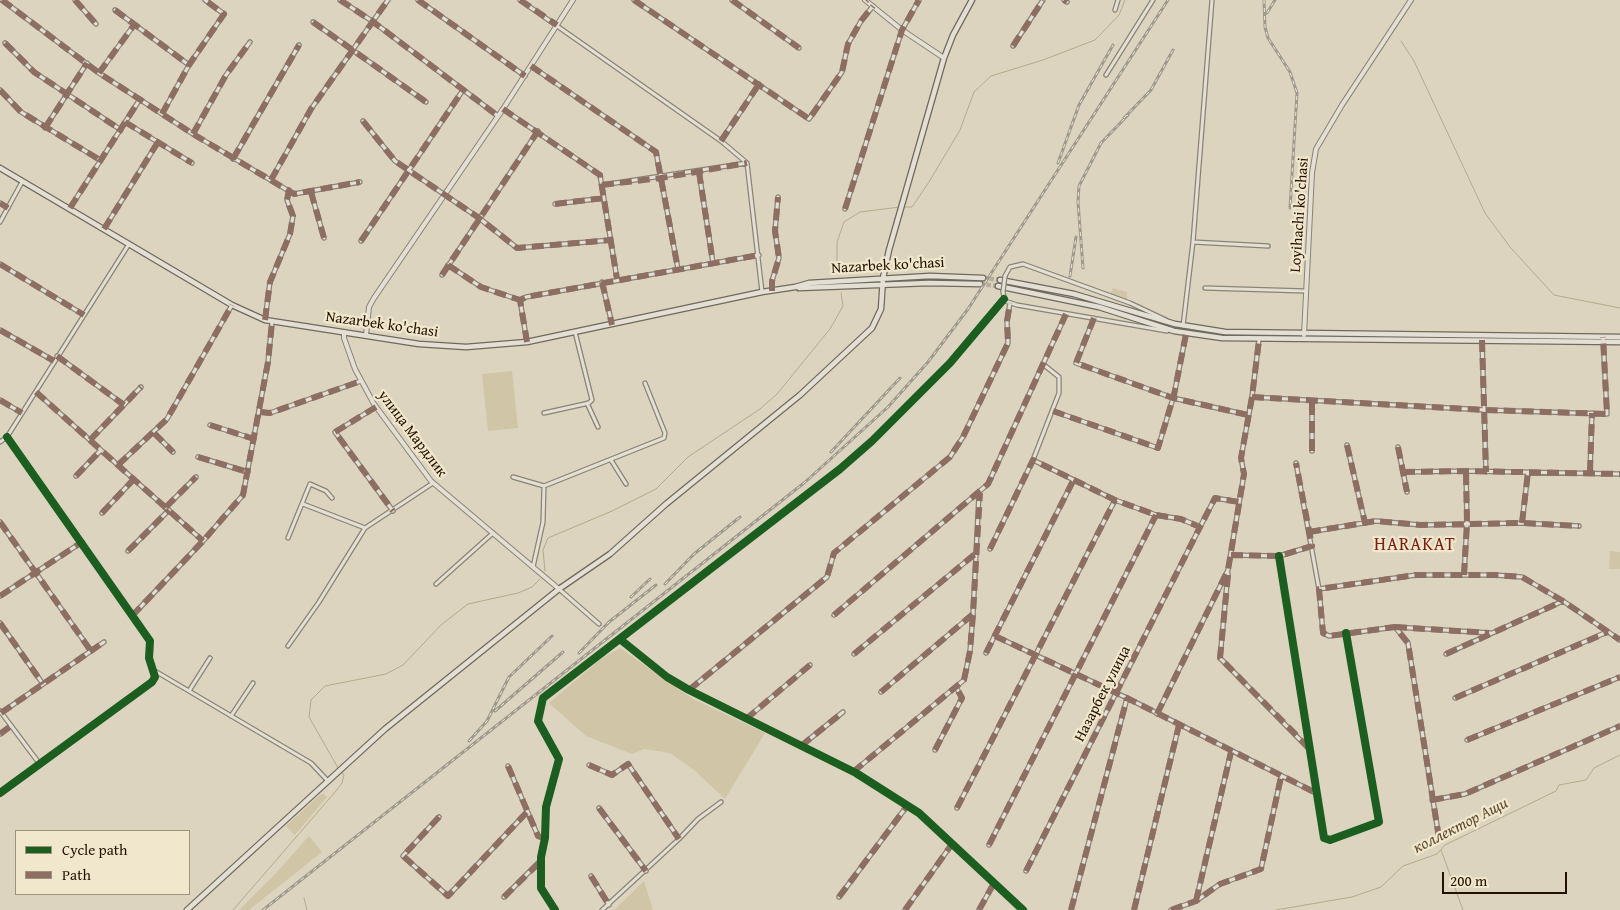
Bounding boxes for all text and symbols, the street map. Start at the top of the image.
street label: Loyihachi ko'chasi [1287,157,1313,273]
street label: Nazarbek ko'chasi [831,254,945,278]
street label: Nazarbek ko'chasi [325,308,439,342]
street label: улица Мардлик [374,387,450,481]
district label: HARAKAT [1373,534,1457,556]
street label: Назарбек улица [1071,643,1135,745]
water label: коллектор Ащи [1410,794,1512,858]
legend [15,830,190,895]
text: Cycle path [62,839,128,860]
scale bar [1445,862,1570,894]
text: Path [62,864,91,885]
text: 200 m [1450,870,1487,891]

